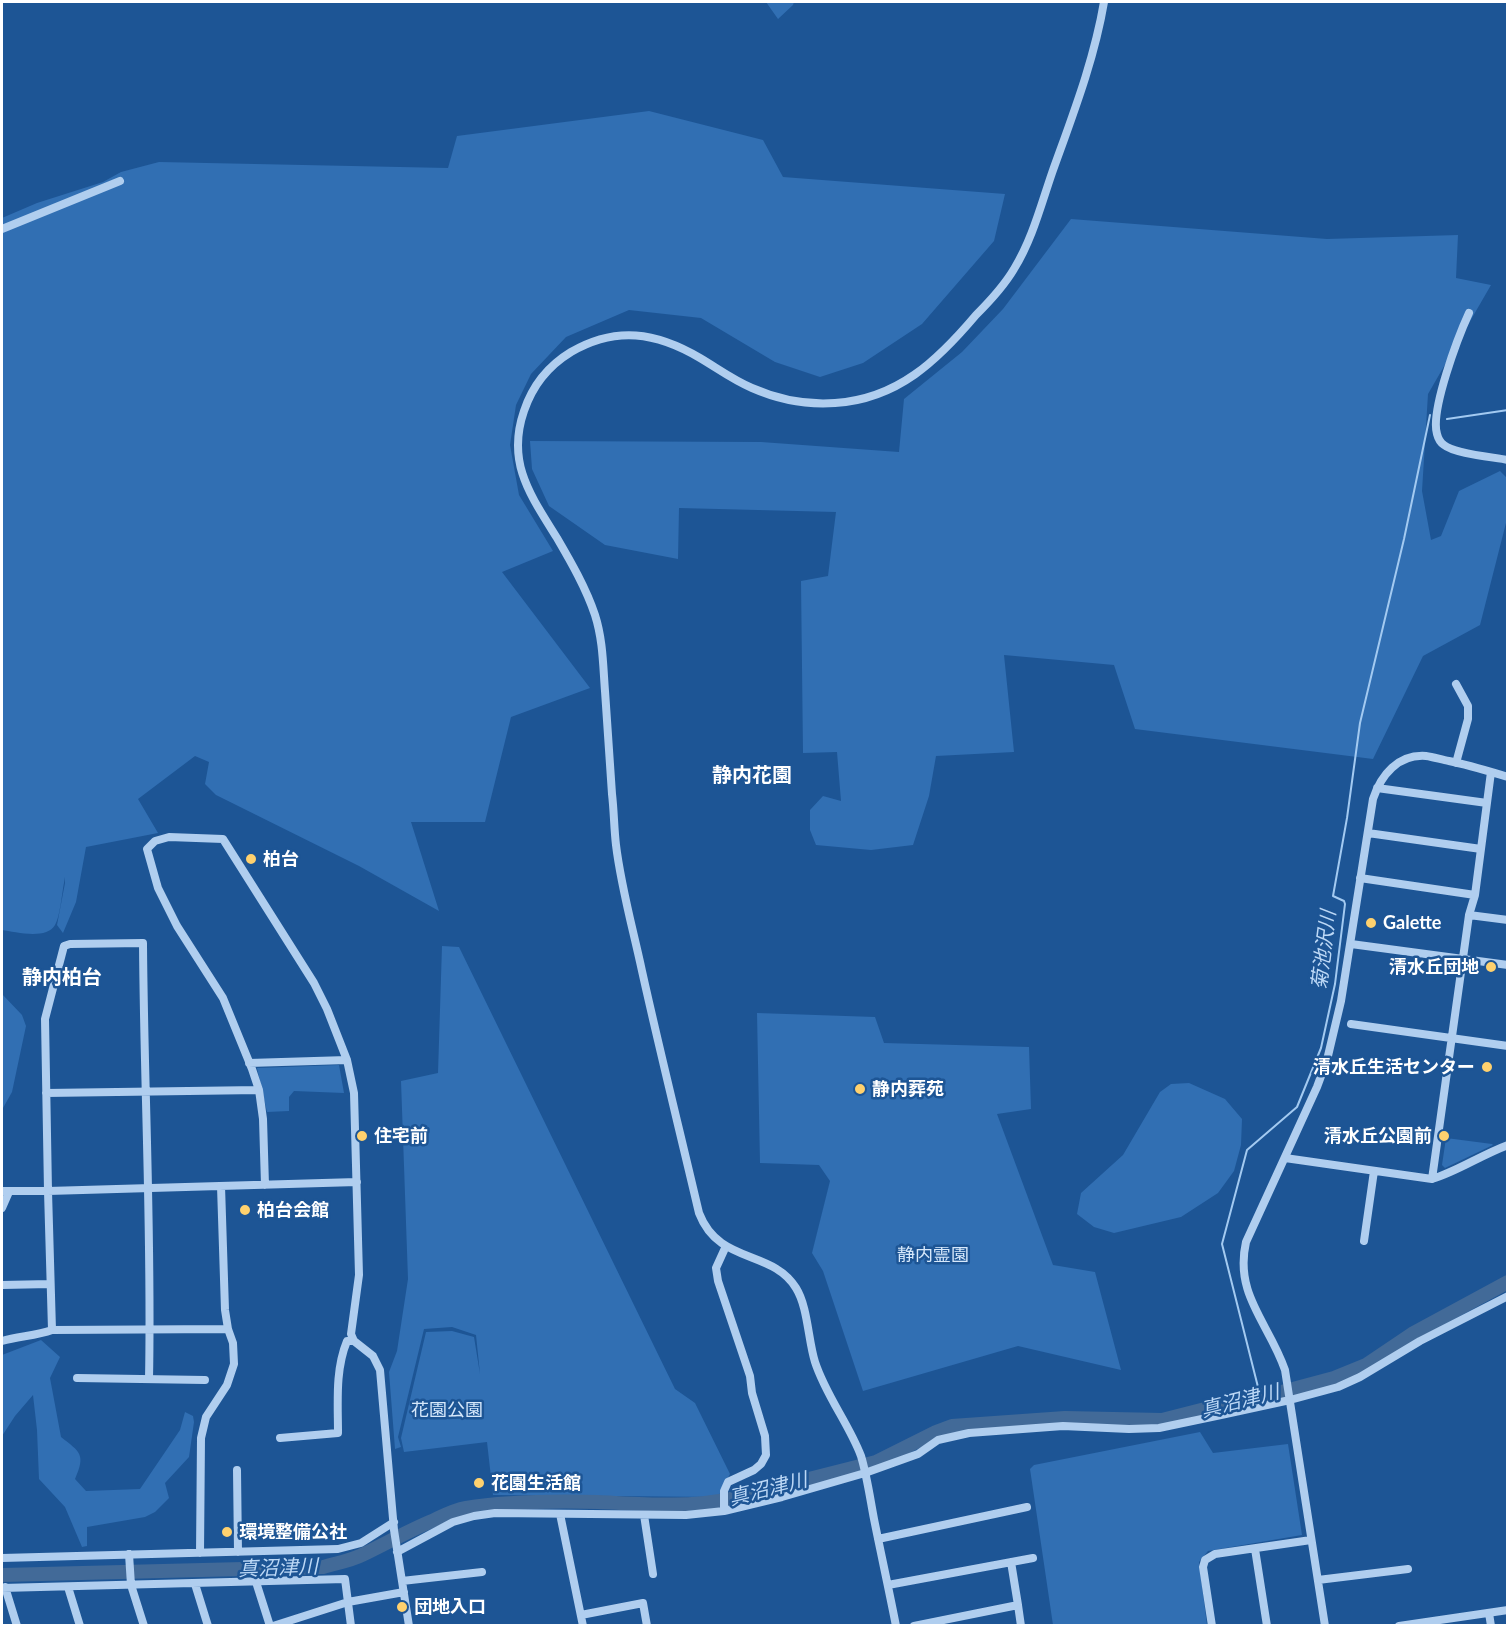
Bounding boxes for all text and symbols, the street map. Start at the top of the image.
district label: 静内花園 [712,764,792,788]
place label: 柏台 [263,848,299,870]
marker: 柏台 [244,852,258,866]
water label: 菊池沢川 [1307,909,1341,991]
place label: Galette [1383,912,1441,934]
marker: Galette [1364,916,1378,930]
place label: 清水丘団地 [1389,956,1479,978]
marker: 清水丘団地 [1484,960,1498,974]
district label: 静内柏台 [22,966,102,990]
place label: 清水丘生活センター [1313,1056,1475,1078]
marker: 清水丘生活センター [1480,1060,1494,1074]
place label: 静内葬苑 [872,1078,944,1100]
marker: 静内葬苑 [853,1082,867,1096]
place label: 住宅前 [374,1125,428,1147]
place label: 清水丘公園前 [1324,1125,1432,1147]
marker: 住宅前 [355,1129,369,1143]
marker: 清水丘公園前 [1437,1129,1451,1143]
place label: 柏台会館 [257,1199,329,1221]
marker: 柏台会館 [238,1203,252,1217]
park label: 静内霊園 [897,1244,969,1266]
water label: 真沼津川 [1198,1380,1282,1422]
park label: 花園公園 [411,1399,483,1421]
water label: 真沼津川 [726,1468,810,1510]
place label: 花園生活館 [491,1472,581,1494]
marker: 花園生活館 [472,1476,486,1490]
place label: 環境整備公社 [239,1521,347,1543]
marker: 環境整備公社 [220,1525,234,1539]
water label: 真沼津川 [238,1555,318,1581]
place label: 団地入口 [414,1596,486,1618]
marker: 団地入口 [395,1600,409,1614]

